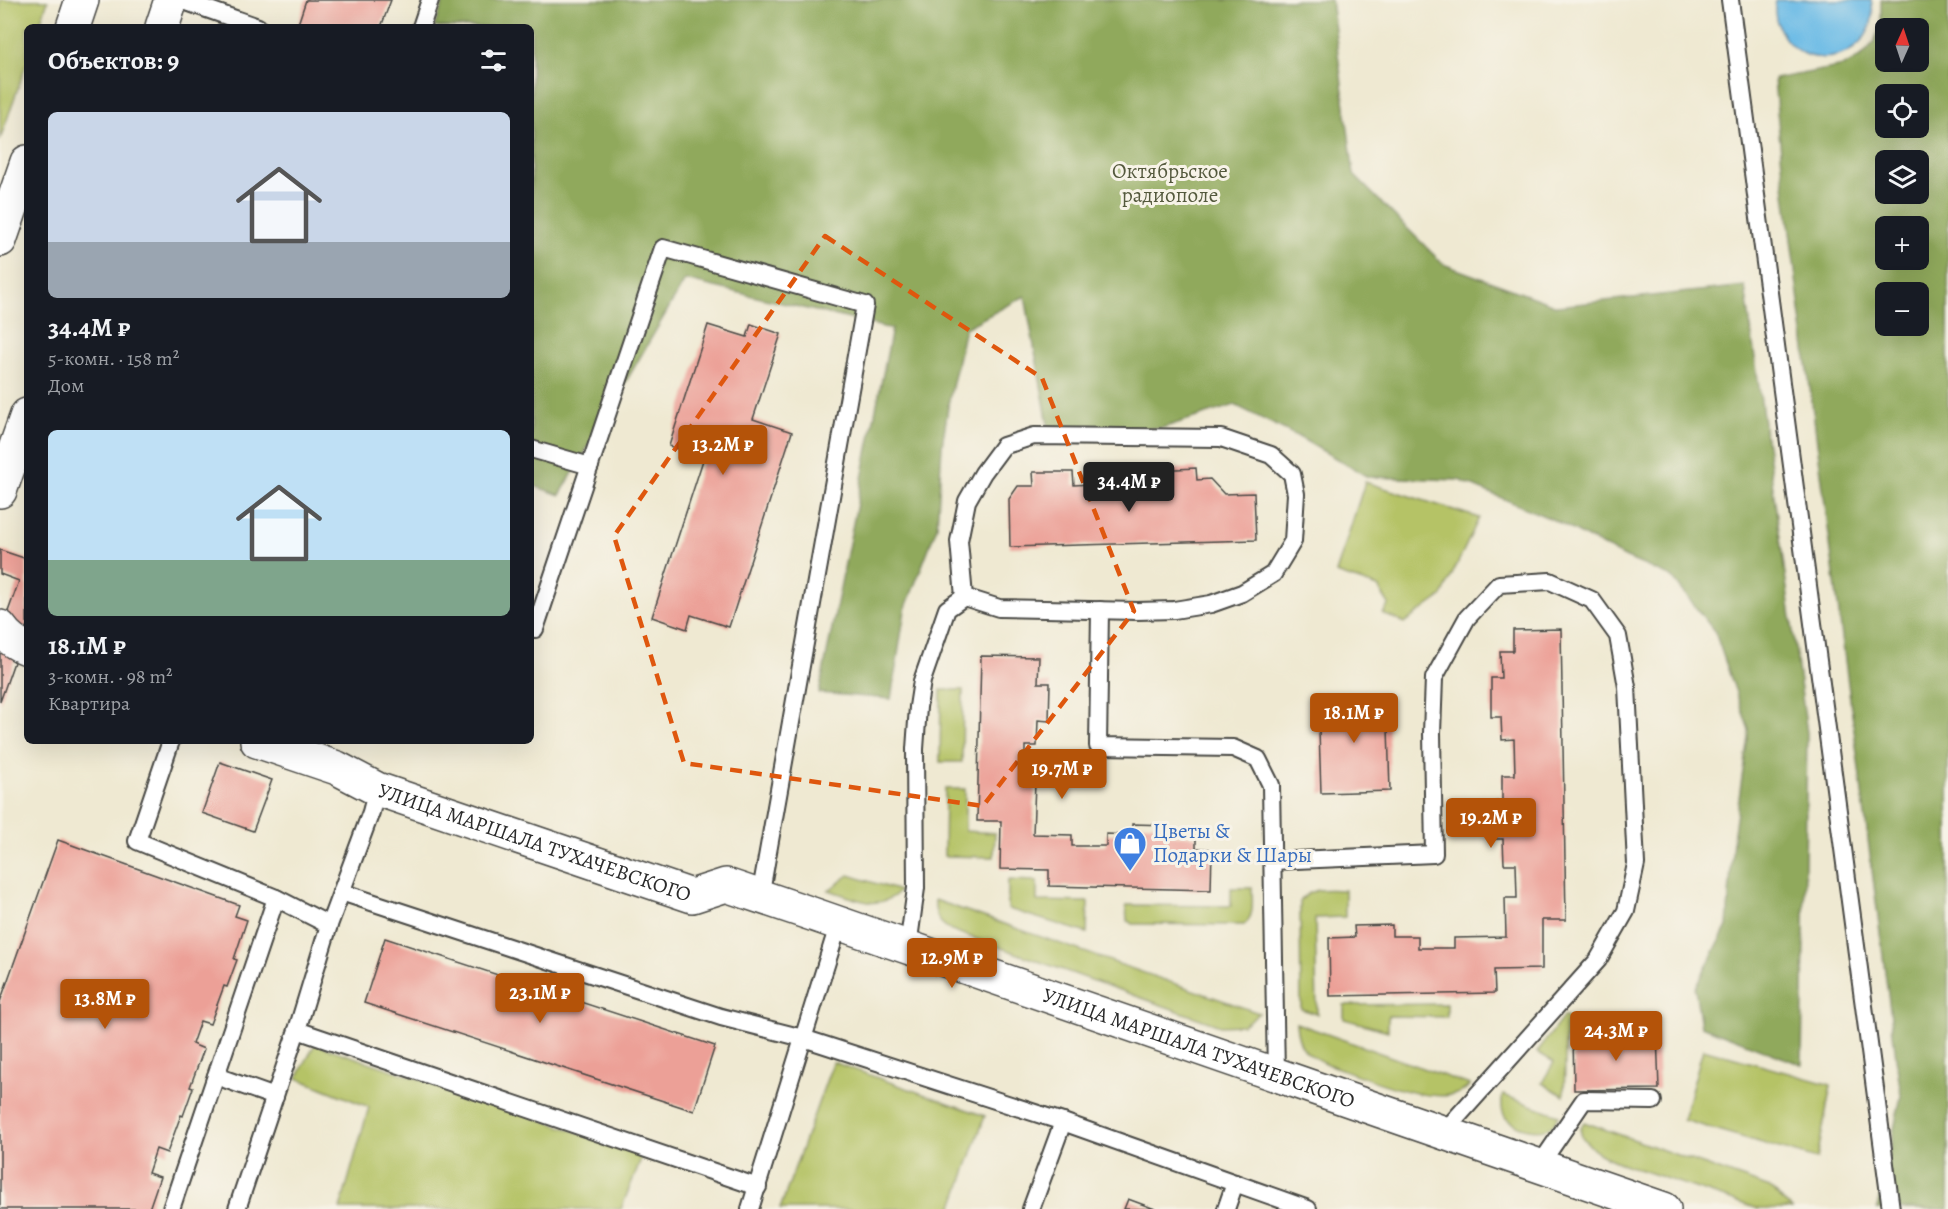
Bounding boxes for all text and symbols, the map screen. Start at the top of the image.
north arrow [1875,18,1929,72]
map controls [1875,18,1929,336]
text: Объектов: 9 [48,43,179,78]
icon: filters [477,44,510,77]
button: locate [1875,84,1929,138]
button: layers [1875,150,1929,204]
icon: home [225,151,333,259]
park label: Октябрьское радиополе [1112,157,1228,209]
button: + [1875,216,1929,270]
button: − [1875,282,1929,336]
text: 34.4M ₽ [48,310,130,345]
text: 5-комн. · 158 m² [48,345,179,372]
text: Дом [48,372,84,399]
pin: 13.2M ₽ [668,425,778,476]
text: 13.2M ₽ [692,431,754,458]
pin: 34.4M ₽ [1074,462,1184,513]
text: 34.4M ₽ [1097,468,1161,495]
icon: home [225,469,333,577]
text: 18.1M ₽ [48,628,126,663]
text: 3-комн. · 98 m² [48,663,173,690]
text: Квартира [48,690,130,717]
pin: 18.1M ₽ [1299,693,1409,744]
text: 18.1M ₽ [1324,699,1384,726]
pin: 19.7M ₽ [1007,749,1117,800]
text: 19.7M ₽ [1032,755,1092,782]
street label: УЛИЦА МАРШАЛА ТУХАЧЕВСКОГО [374,776,695,909]
pin: 19.2M ₽ [1436,798,1546,849]
text: 19.2M ₽ [1460,804,1522,831]
place label: Цветы & Подарки & Шары [1153,817,1312,869]
shop icon: Цветы & Подарки & Шары [1112,825,1148,872]
pin: 12.9M ₽ [897,938,1007,989]
text: 12.9M ₽ [921,944,983,971]
pin: 23.1M ₽ [485,973,595,1024]
pin: 13.8M ₽ [50,979,160,1030]
text: 23.1M ₽ [509,979,571,1006]
street label: УЛИЦА МАРШАЛА ТУХАЧЕВСКОГО [1039,981,1359,1115]
text: 13.8M ₽ [74,985,136,1012]
pin: 24.3M ₽ [1561,1011,1671,1062]
text: 24.3M ₽ [1584,1017,1648,1044]

